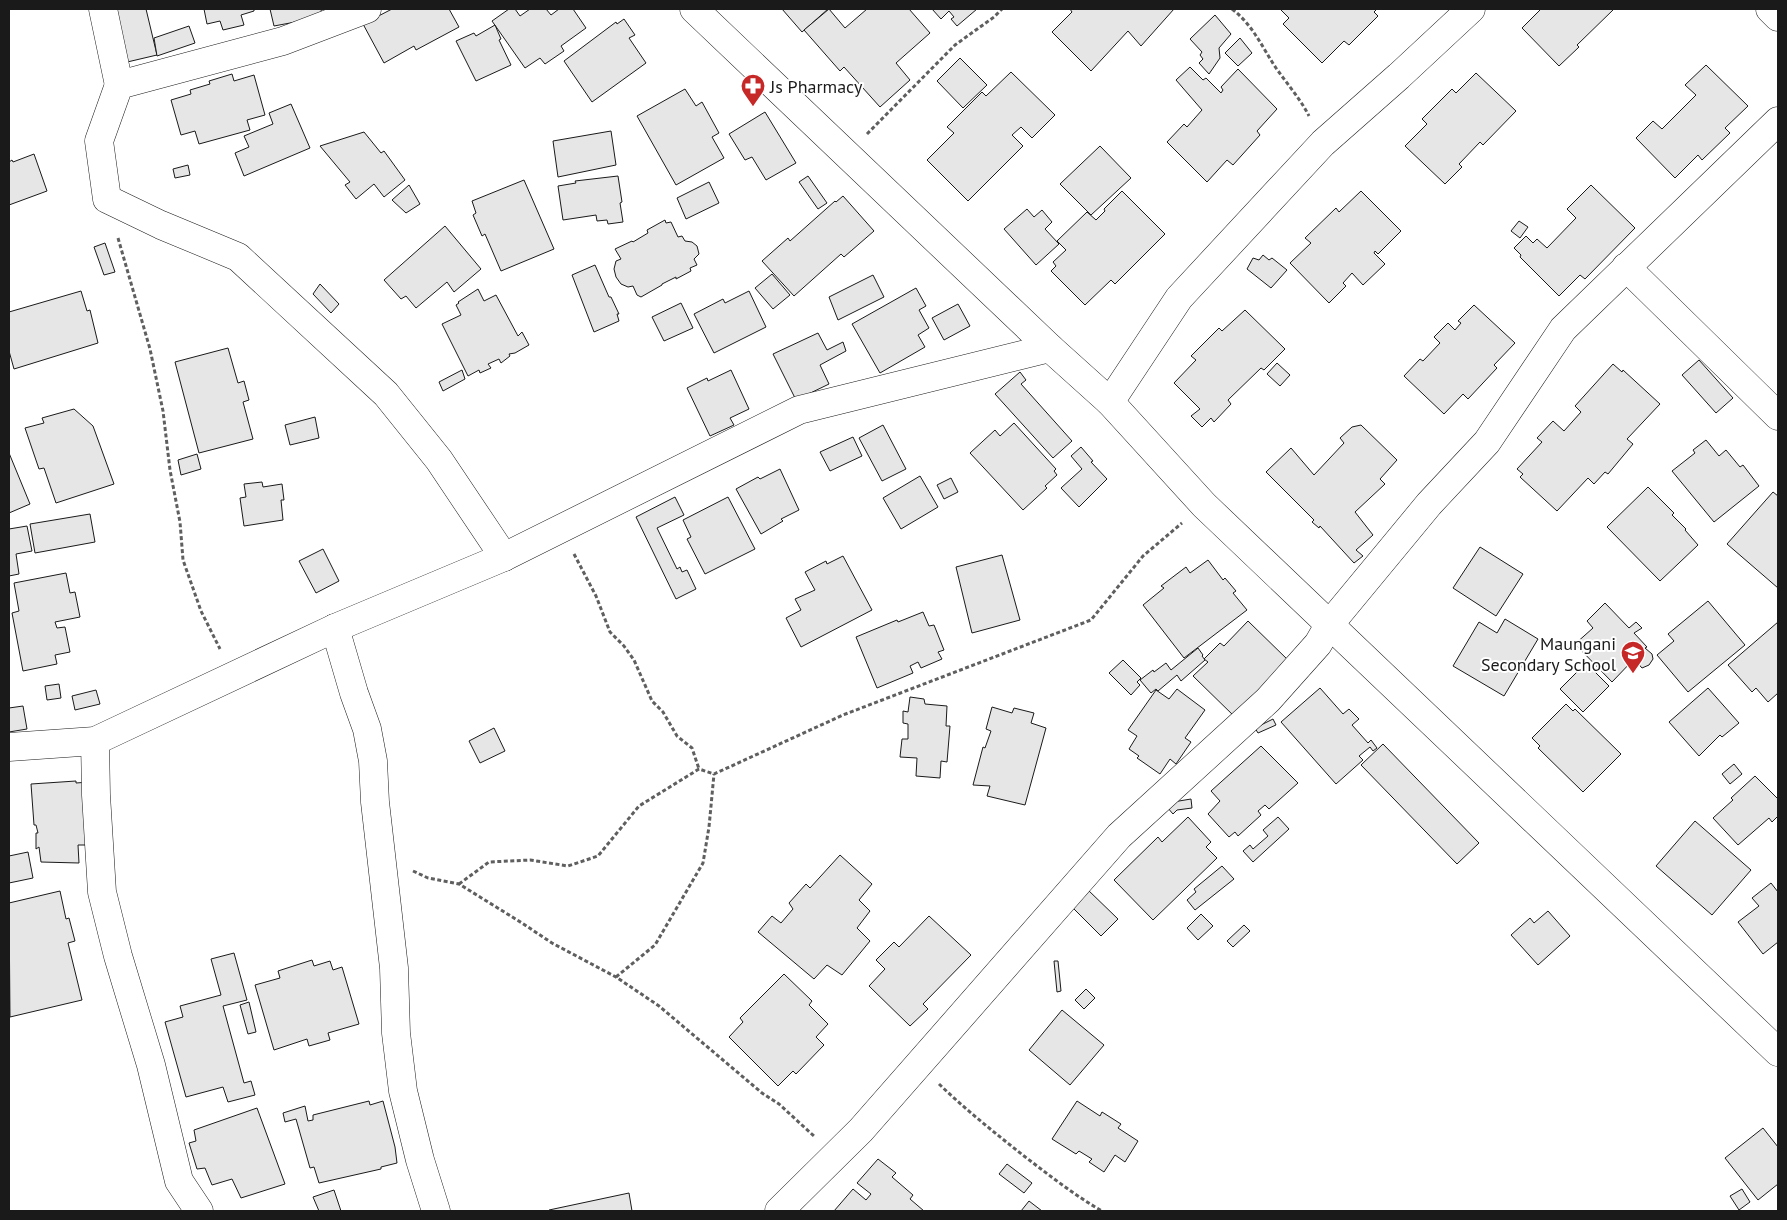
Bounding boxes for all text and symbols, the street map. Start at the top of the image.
pharmacy icon: Js Pharmacy [740,73,766,107]
place label: Js Pharmacy [769,75,863,98]
place label: Maungani Secondary School [1481,632,1617,676]
school or university icon: Maungani Secondary School [1620,640,1646,674]

